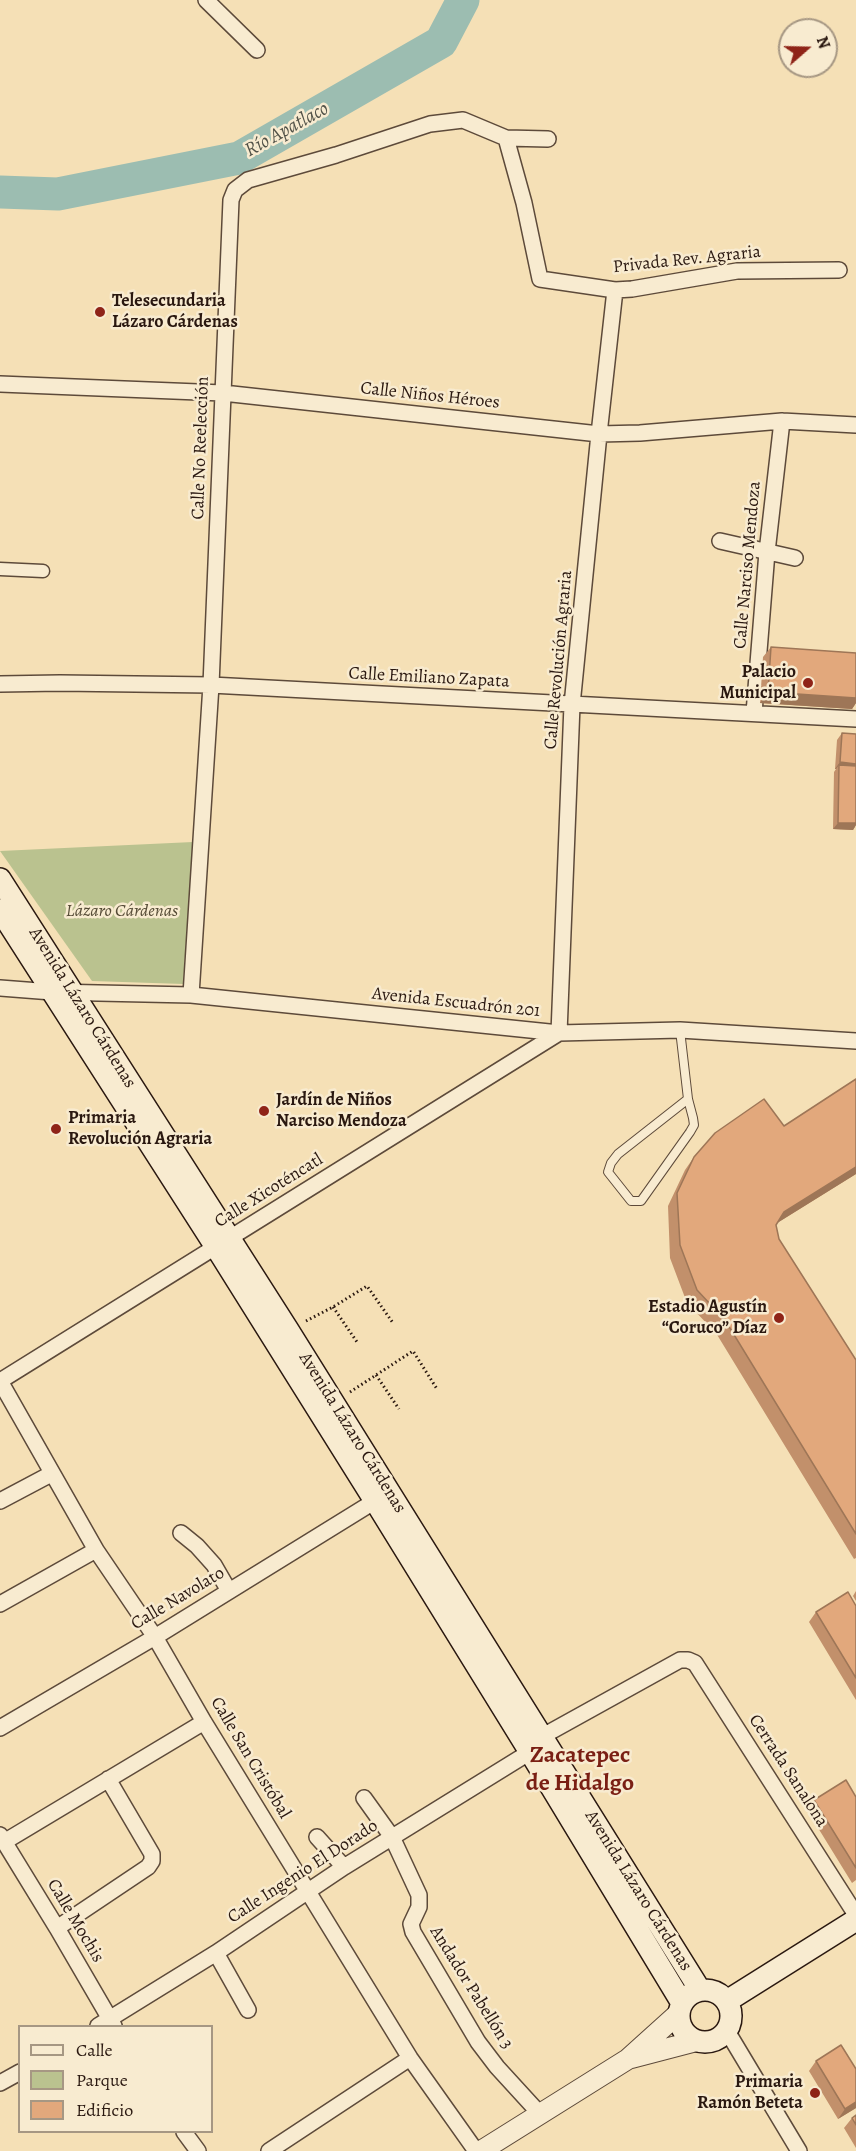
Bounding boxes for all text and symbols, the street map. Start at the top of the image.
north arrow [778,18,838,78]
text: N [811,33,835,52]
water label: Río Apatlaco [241,97,333,163]
street label: Privada Rev. Agraria [612,241,762,279]
place label: Telesecundaria Lázaro Cárdenas [112,291,238,334]
marker: Telesecundaria Lázaro Cárdenas [93,305,107,319]
street label: Calle No Reelección [188,376,214,520]
street label: Calle Niños Héroes [359,378,501,414]
street label: Calle Narciso Mendoza [730,480,766,650]
street label: Calle Revolución Agraria [540,570,578,750]
place label: Palacio Municipal [720,662,796,704]
street label: Calle Emiliano Zapata [348,663,510,693]
marker: Palacio Municipal [801,676,815,690]
park label: Lázaro Cárdenas [66,901,178,923]
street label: Avenida Lázaro Cárdenas [24,924,140,1092]
street label: Avenida Escuadrón 201 [371,983,541,1023]
place label: Jardín de Niños Narciso Mendoza [276,1090,407,1132]
marker: Jardín de Niños Narciso Mendoza [257,1104,271,1118]
place label: Primaria Revolución Agraria [68,1108,212,1150]
marker: Primaria Revolución Agraria [49,1122,63,1136]
street label: Calle Xicoténcatl [211,1149,327,1233]
place label: Estadio Agustín “Coruco” Díaz [648,1297,767,1340]
marker: Estadio Agustín “Coruco” Díaz [772,1311,786,1325]
street label: Avenida Lázaro Cárdenas [294,1349,410,1517]
street label: Calle Navolato [127,1563,229,1635]
street label: Calle San Cristóbal [205,1693,295,1823]
street label: Cerrada Sanalona [744,1711,832,1831]
district label: Zacatepec de Hidalgo [526,1742,634,1798]
street label: Avenida Lázaro Cárdenas [580,1807,696,1975]
street label: Calle Ingenio El Dorado [224,1815,382,1929]
street label: Calle Mochis [42,1875,108,1967]
street label: Andador Pabellón 3 [424,1922,518,2054]
legend [18,2025,213,2133]
text: Calle [76,2038,113,2062]
text: Parque [76,2068,128,2092]
place label: Primaria Ramón Beteta [697,2072,803,2114]
marker: Primaria Ramón Beteta [808,2086,822,2100]
text: Edificio [76,2098,133,2122]

